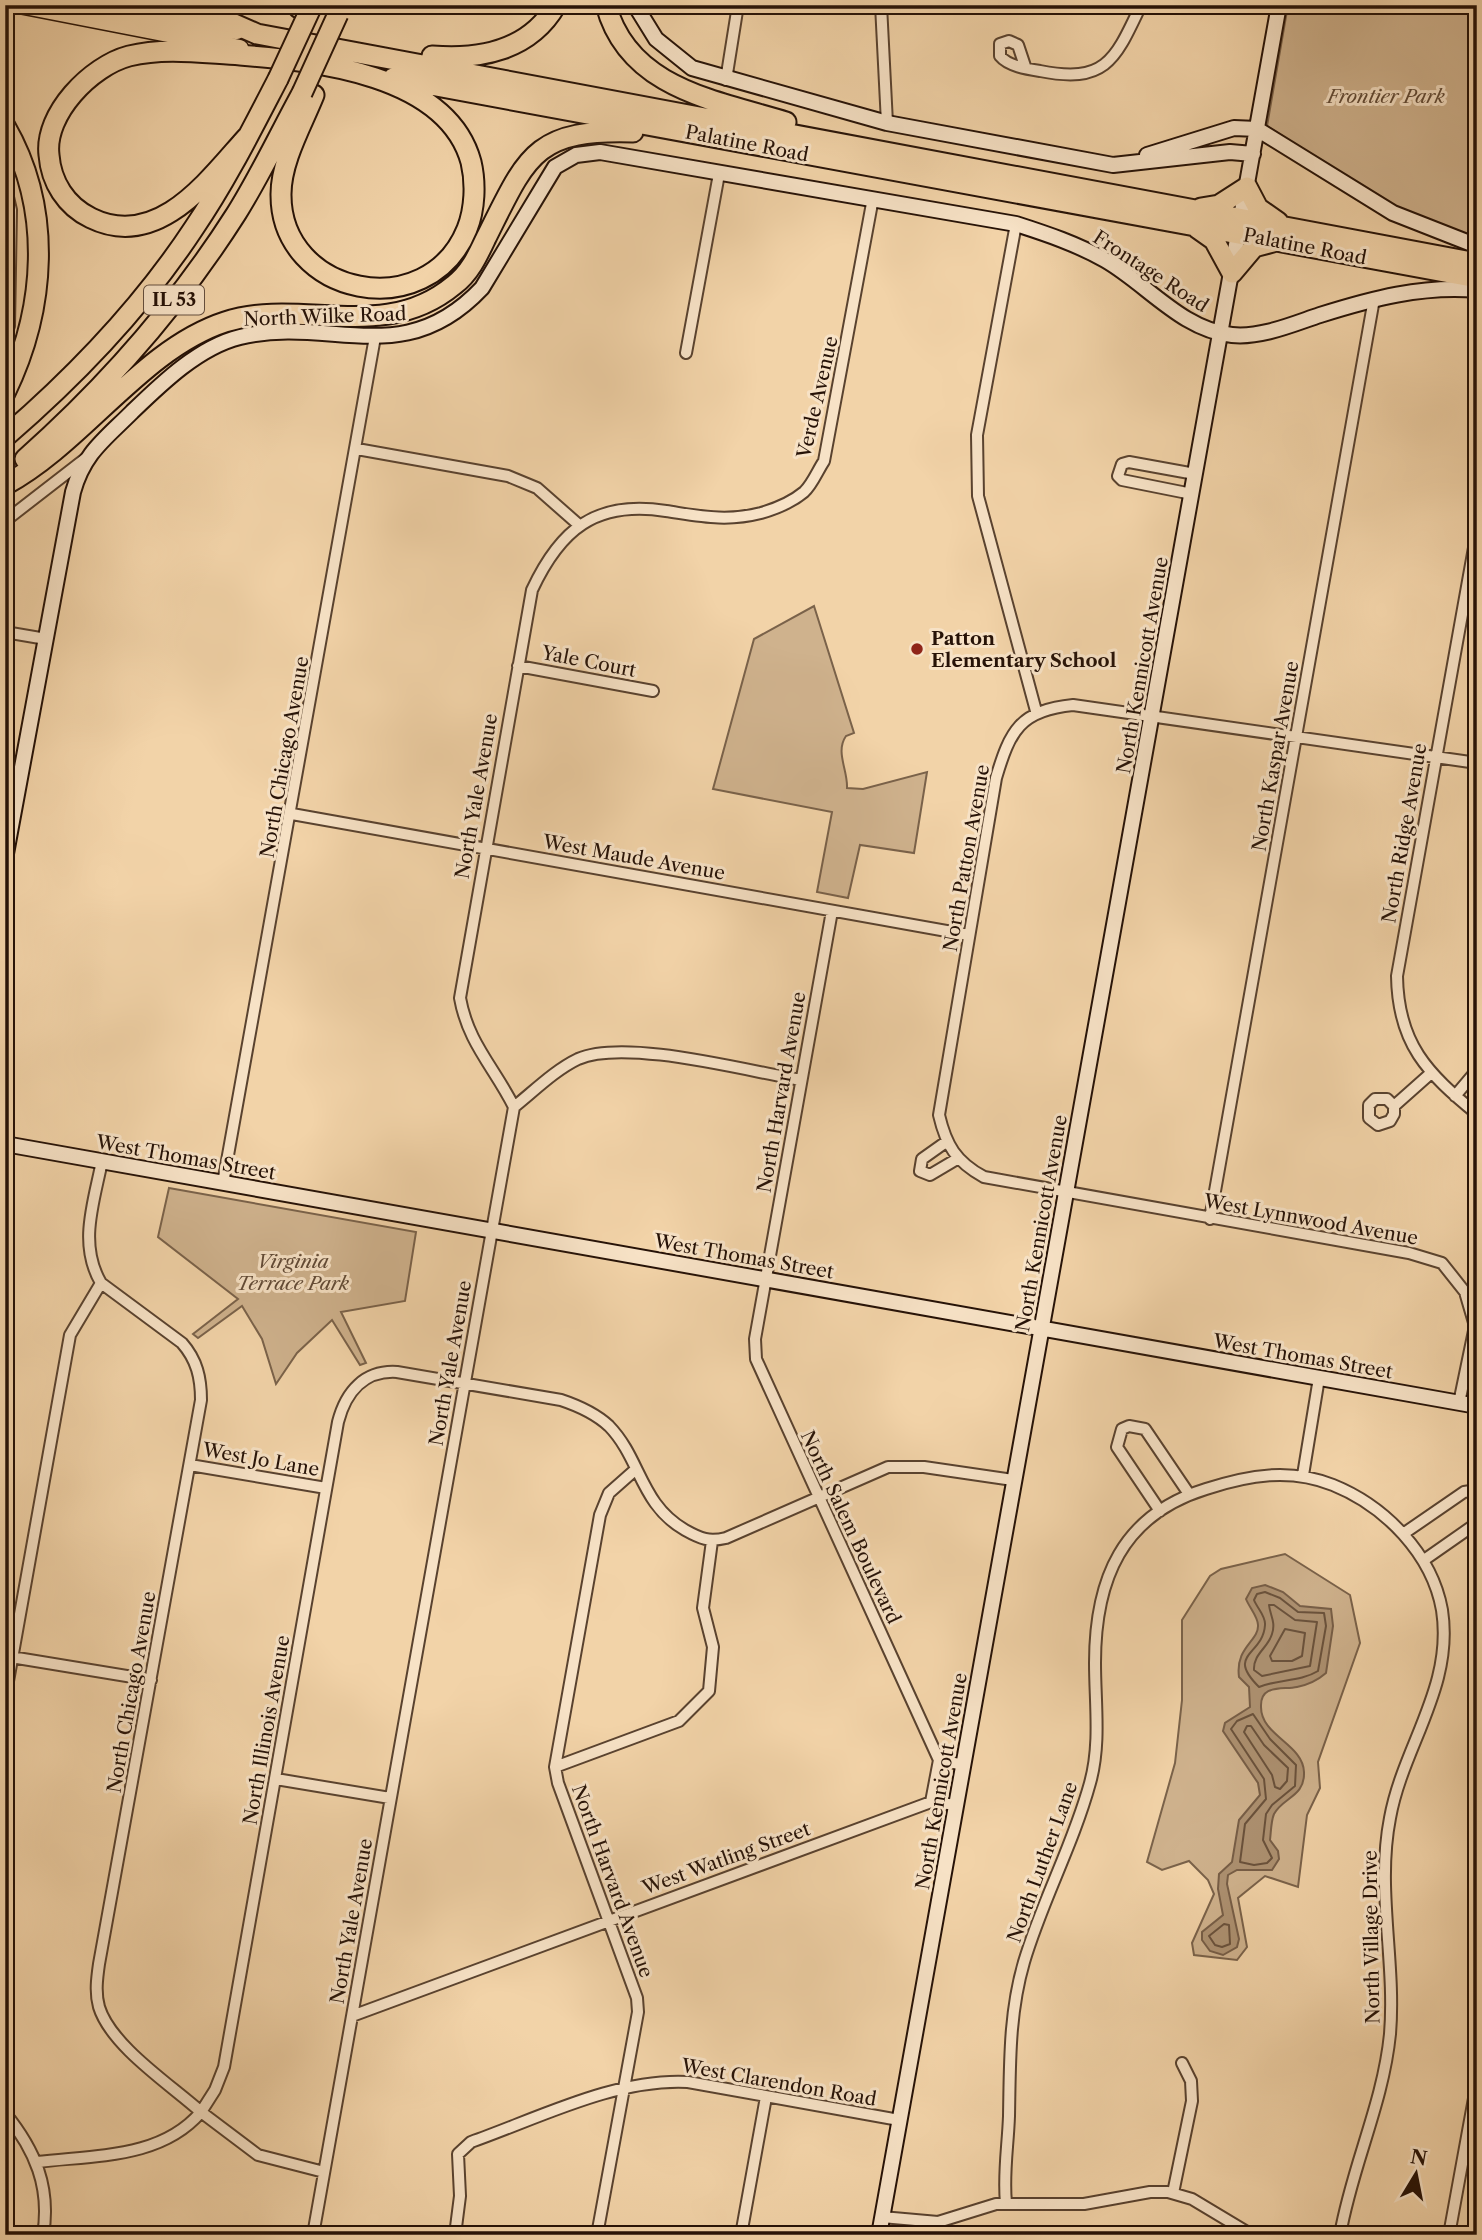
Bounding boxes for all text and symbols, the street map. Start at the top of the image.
park label: Frontier Park [1325,85,1445,108]
street label: Palatine Road [683,120,811,167]
street label: Palatine Road [1241,223,1369,270]
street label: Frontage Road [1089,226,1213,318]
road number: IL 53 [144,286,204,314]
street label: North Wilke Road [243,302,407,331]
street label: Verde Avenue [792,334,843,461]
street label: North Kennicott Avenue [1112,555,1173,775]
place label: Patton Elementary School [931,627,1117,672]
street label: Yale Court [539,641,638,682]
marker: Patton Elementary School [909,641,925,657]
street label: North Chicago Avenue [255,655,314,860]
street label: North Kaspar Avenue [1247,659,1304,853]
street label: North Yale Avenue [451,712,502,881]
street label: North Ridge Avenue [1377,741,1432,925]
street label: North Patton Avenue [939,763,994,953]
street label: West Maude Avenue [540,830,727,885]
street label: North Harvard Avenue [752,990,810,1194]
street label: North Kennicott Avenue [1011,1113,1072,1333]
street label: West Thomas Street [93,1130,278,1185]
street label: West Lynnwood Avenue [1201,1189,1420,1250]
street label: West Thomas Street [651,1229,836,1284]
park label: Virginia Terrace Park [237,1250,349,1295]
street label: North Yale Avenue [425,1279,476,1448]
street label: West Thomas Street [1210,1329,1395,1384]
street label: North Salem Boulevard [796,1427,906,1628]
street label: West Jo Lane [200,1438,321,1481]
street label: North Chicago Avenue [102,1590,161,1795]
street label: North Illinois Avenue [238,1633,295,1827]
street label: North Kennicott Avenue [911,1671,972,1891]
street label: North Luther Lane [1003,1779,1082,1946]
street label: North Harvard Avenue [567,1782,658,1981]
street label: West Watling Street [638,1817,814,1900]
street label: North Yale Avenue [326,1837,377,2006]
street label: North Village Drive [1358,1850,1385,2024]
street label: West Clarendon Road [679,2054,879,2111]
north arrow [1380,2138,1450,2208]
text: N [1409,2145,1429,2171]

